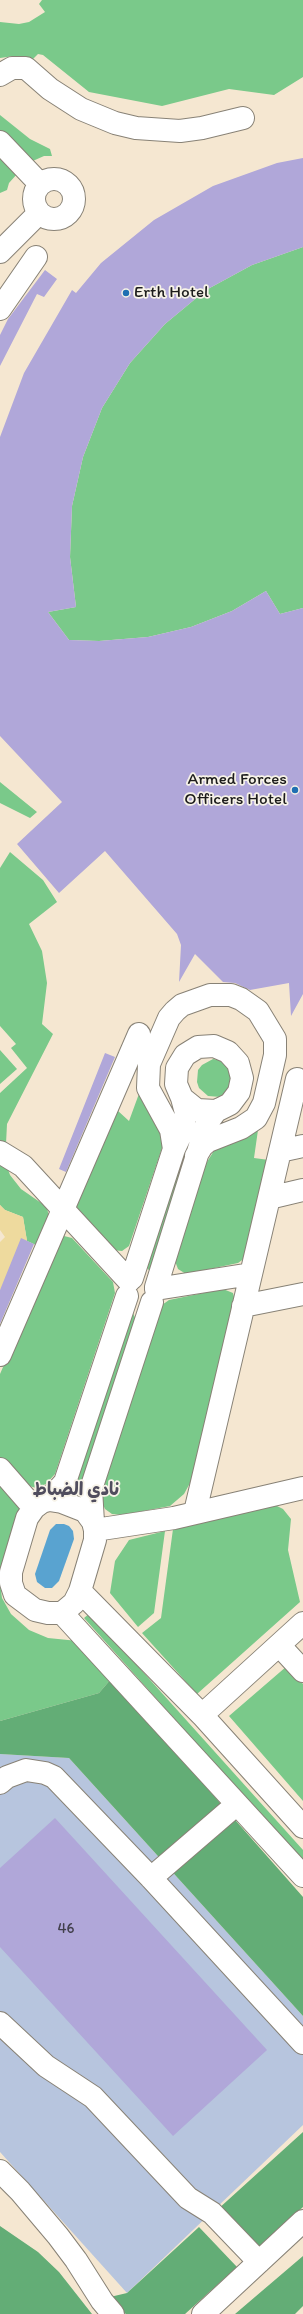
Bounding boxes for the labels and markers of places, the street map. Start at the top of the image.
place label: Erth Hotel [134,283,209,303]
marker: Erth Hotel [121,288,131,298]
place label: Armed Forces Officers Hotel [184,770,287,810]
marker: Armed Forces Officers Hotel [290,785,300,795]

